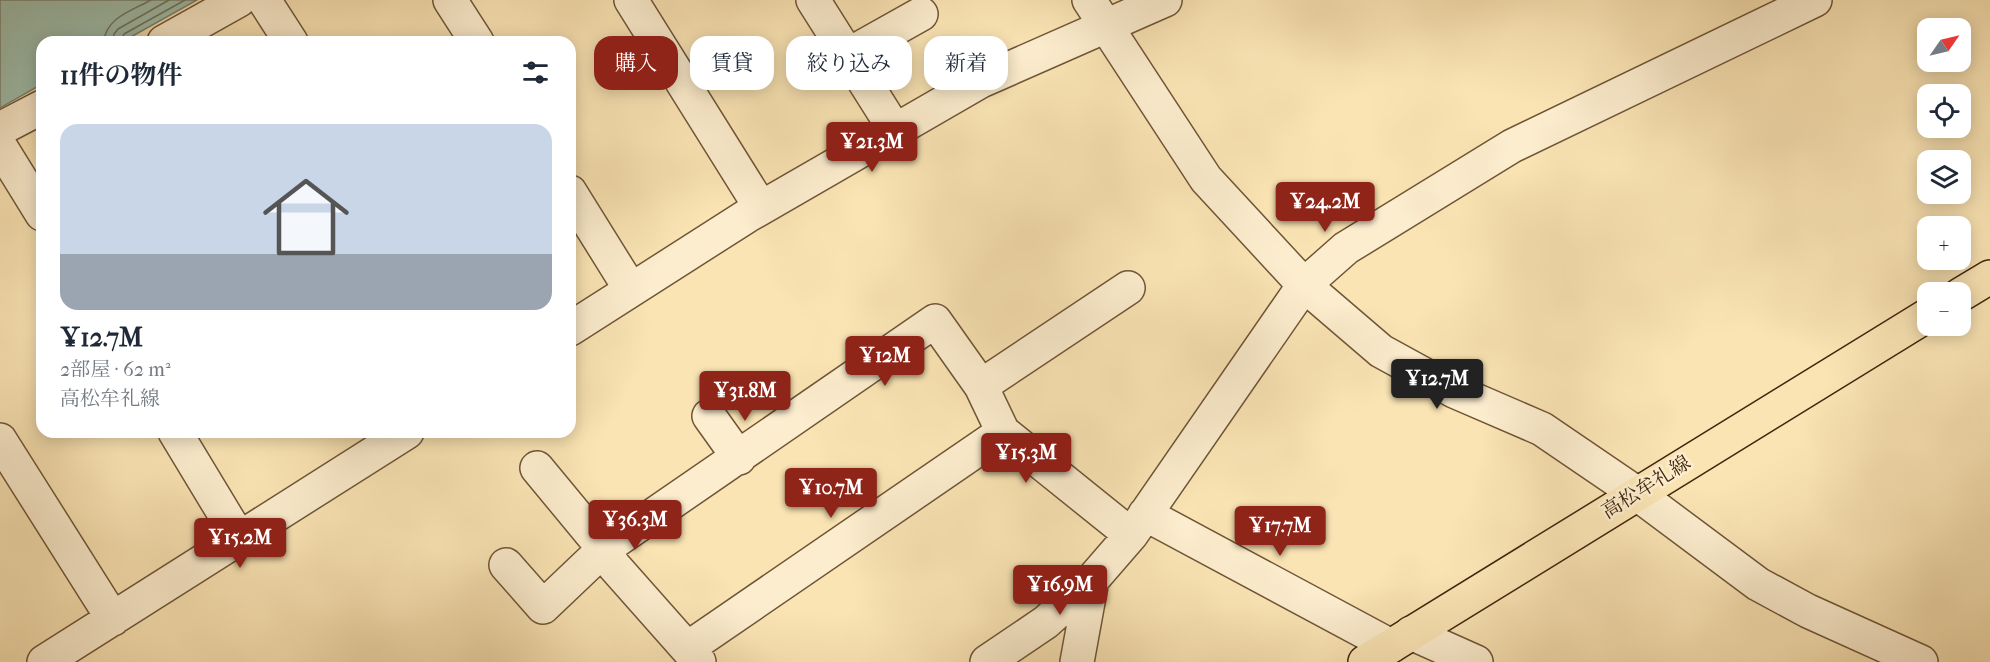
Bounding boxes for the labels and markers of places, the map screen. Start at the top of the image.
pin: ¥21.3M [823,122,921,173]
pin: ¥24.2M [1276,182,1374,233]
pin: ¥12M [849,336,921,387]
pin: ¥12.7M [1388,359,1486,410]
pin: ¥31.8M [696,371,794,422]
pin: ¥15.3M [977,433,1075,484]
pin: ¥10.7M [782,468,880,519]
pin: ¥36.3M [586,500,684,551]
pin: ¥17.7M [1231,506,1329,557]
pin: ¥15.2M [191,518,289,569]
pin: ¥16.9M [1011,565,1109,616]

